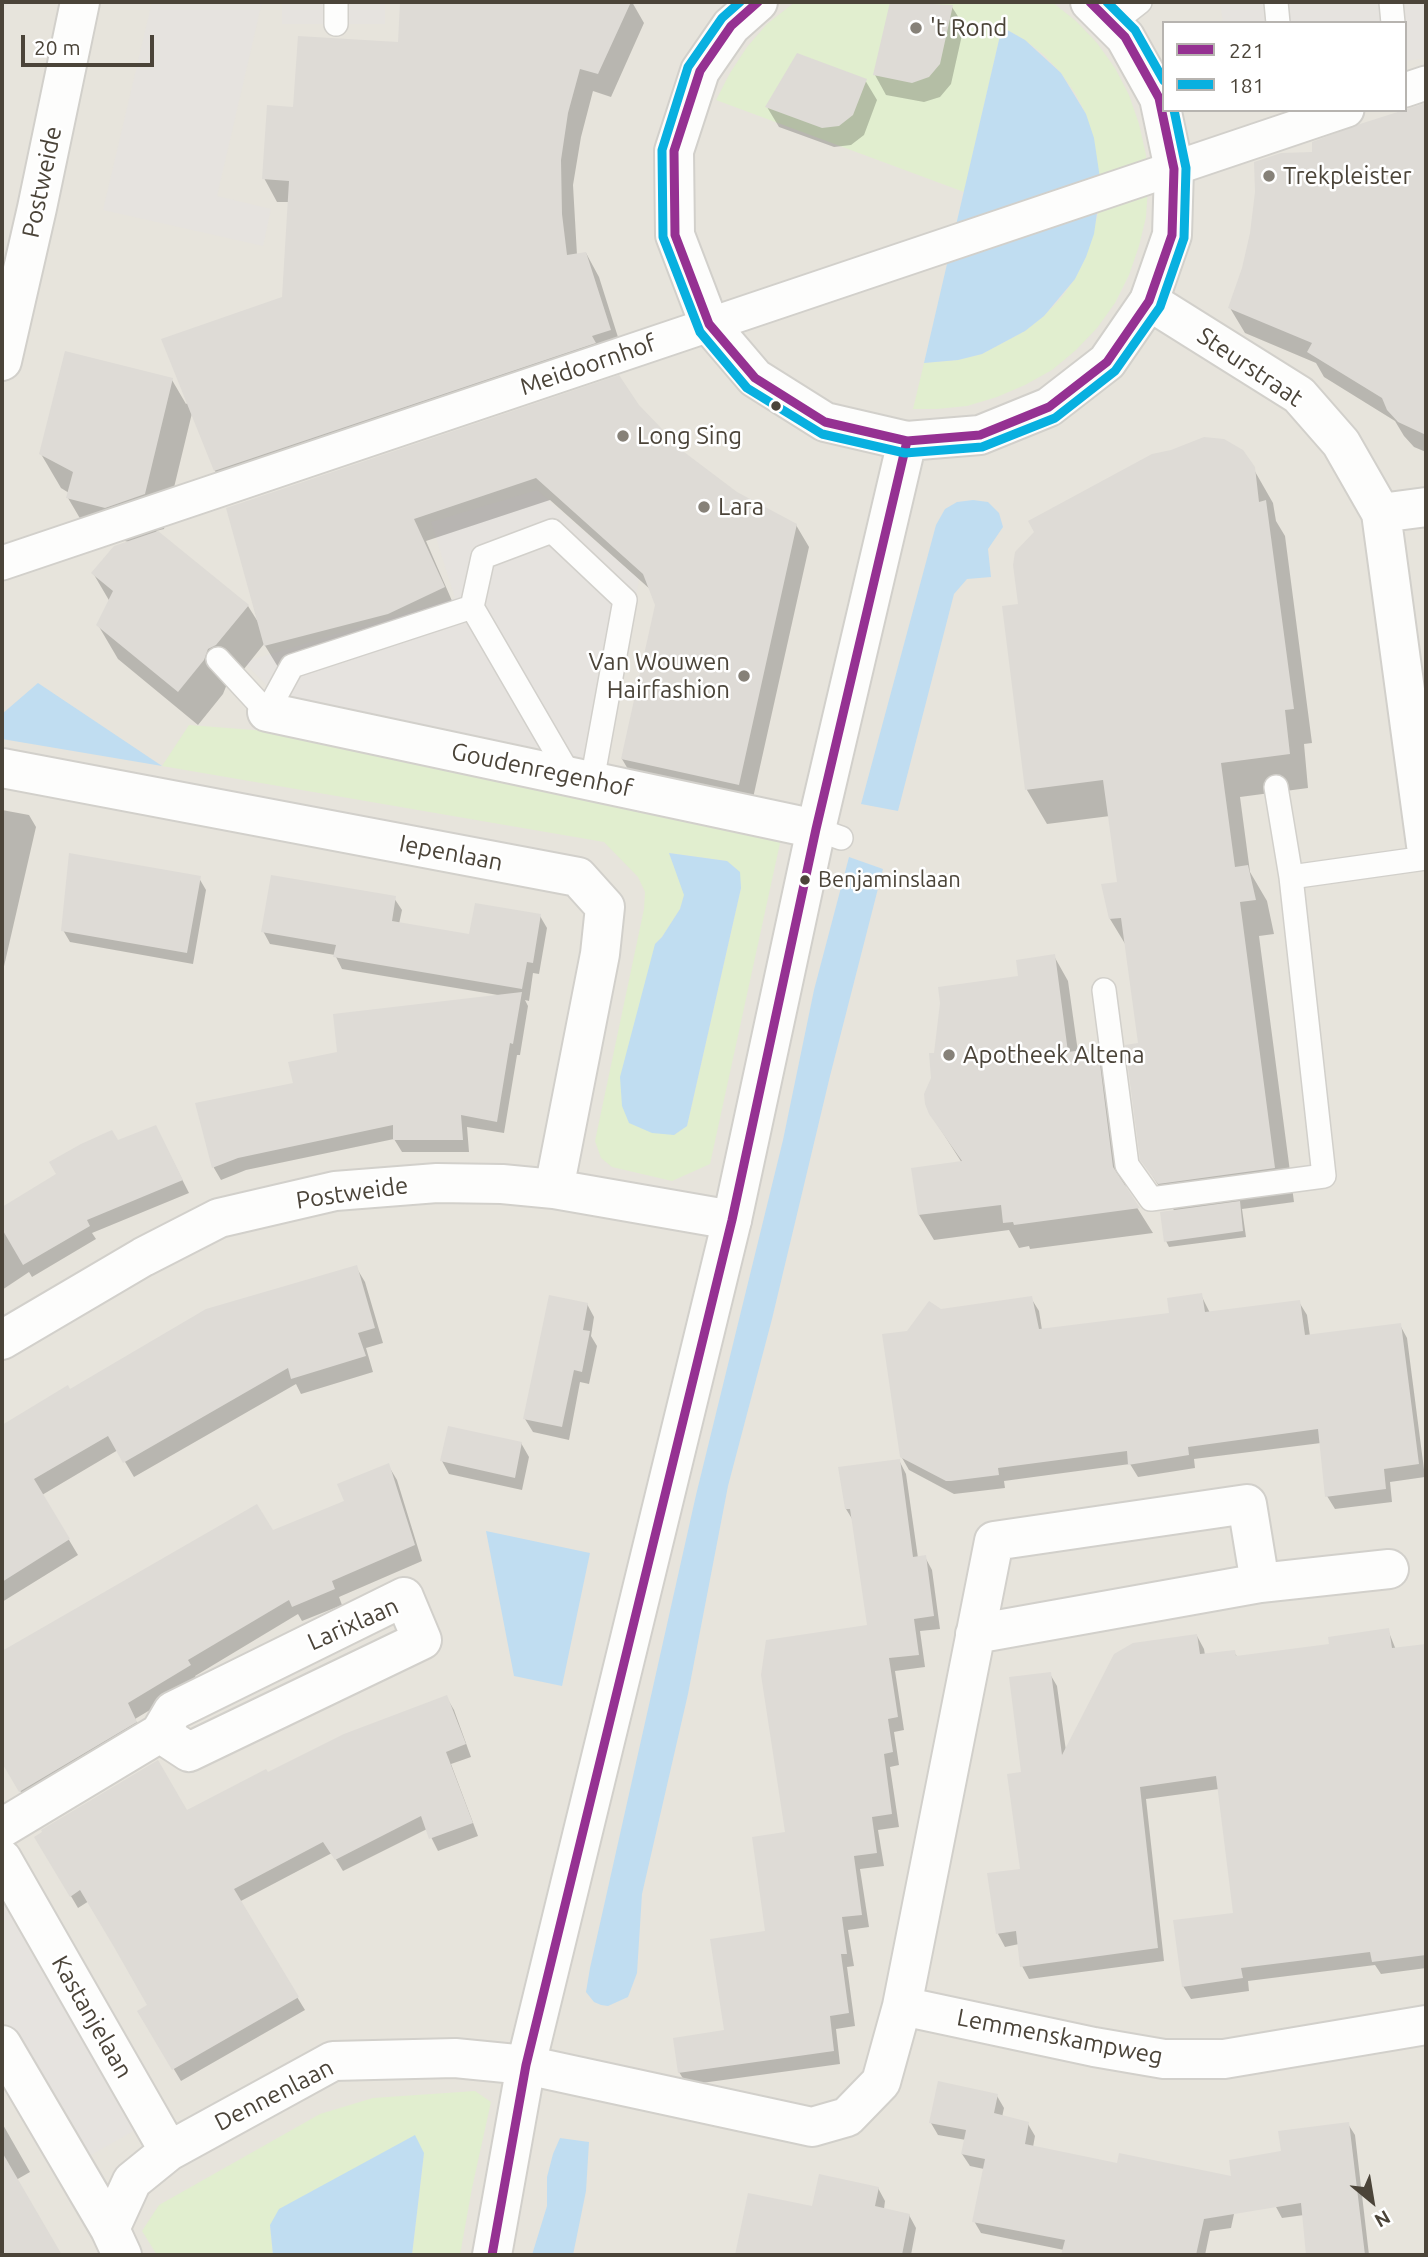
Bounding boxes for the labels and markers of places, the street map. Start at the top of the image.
place label: 't Rond [930,14,1007,42]
marker: 't Rond [908,20,924,36]
place label: Trekpleister [1283,162,1412,190]
marker: Trekpleister [1261,168,1277,184]
unlabelled marker [769,399,783,413]
place label: Long Sing [637,422,742,450]
marker: Long Sing [615,428,631,444]
place label: Lara [718,493,764,521]
marker: Lara [696,499,712,515]
place label: Van Wouwen Hairfashion [589,648,730,704]
marker: Van Wouwen Hairfashion [736,668,752,684]
place label: Benjaminslaan [818,867,961,893]
marker: Benjaminslaan [798,873,812,887]
place label: Apotheek Altena [963,1041,1144,1069]
marker: Apotheek Altena [941,1047,957,1063]

